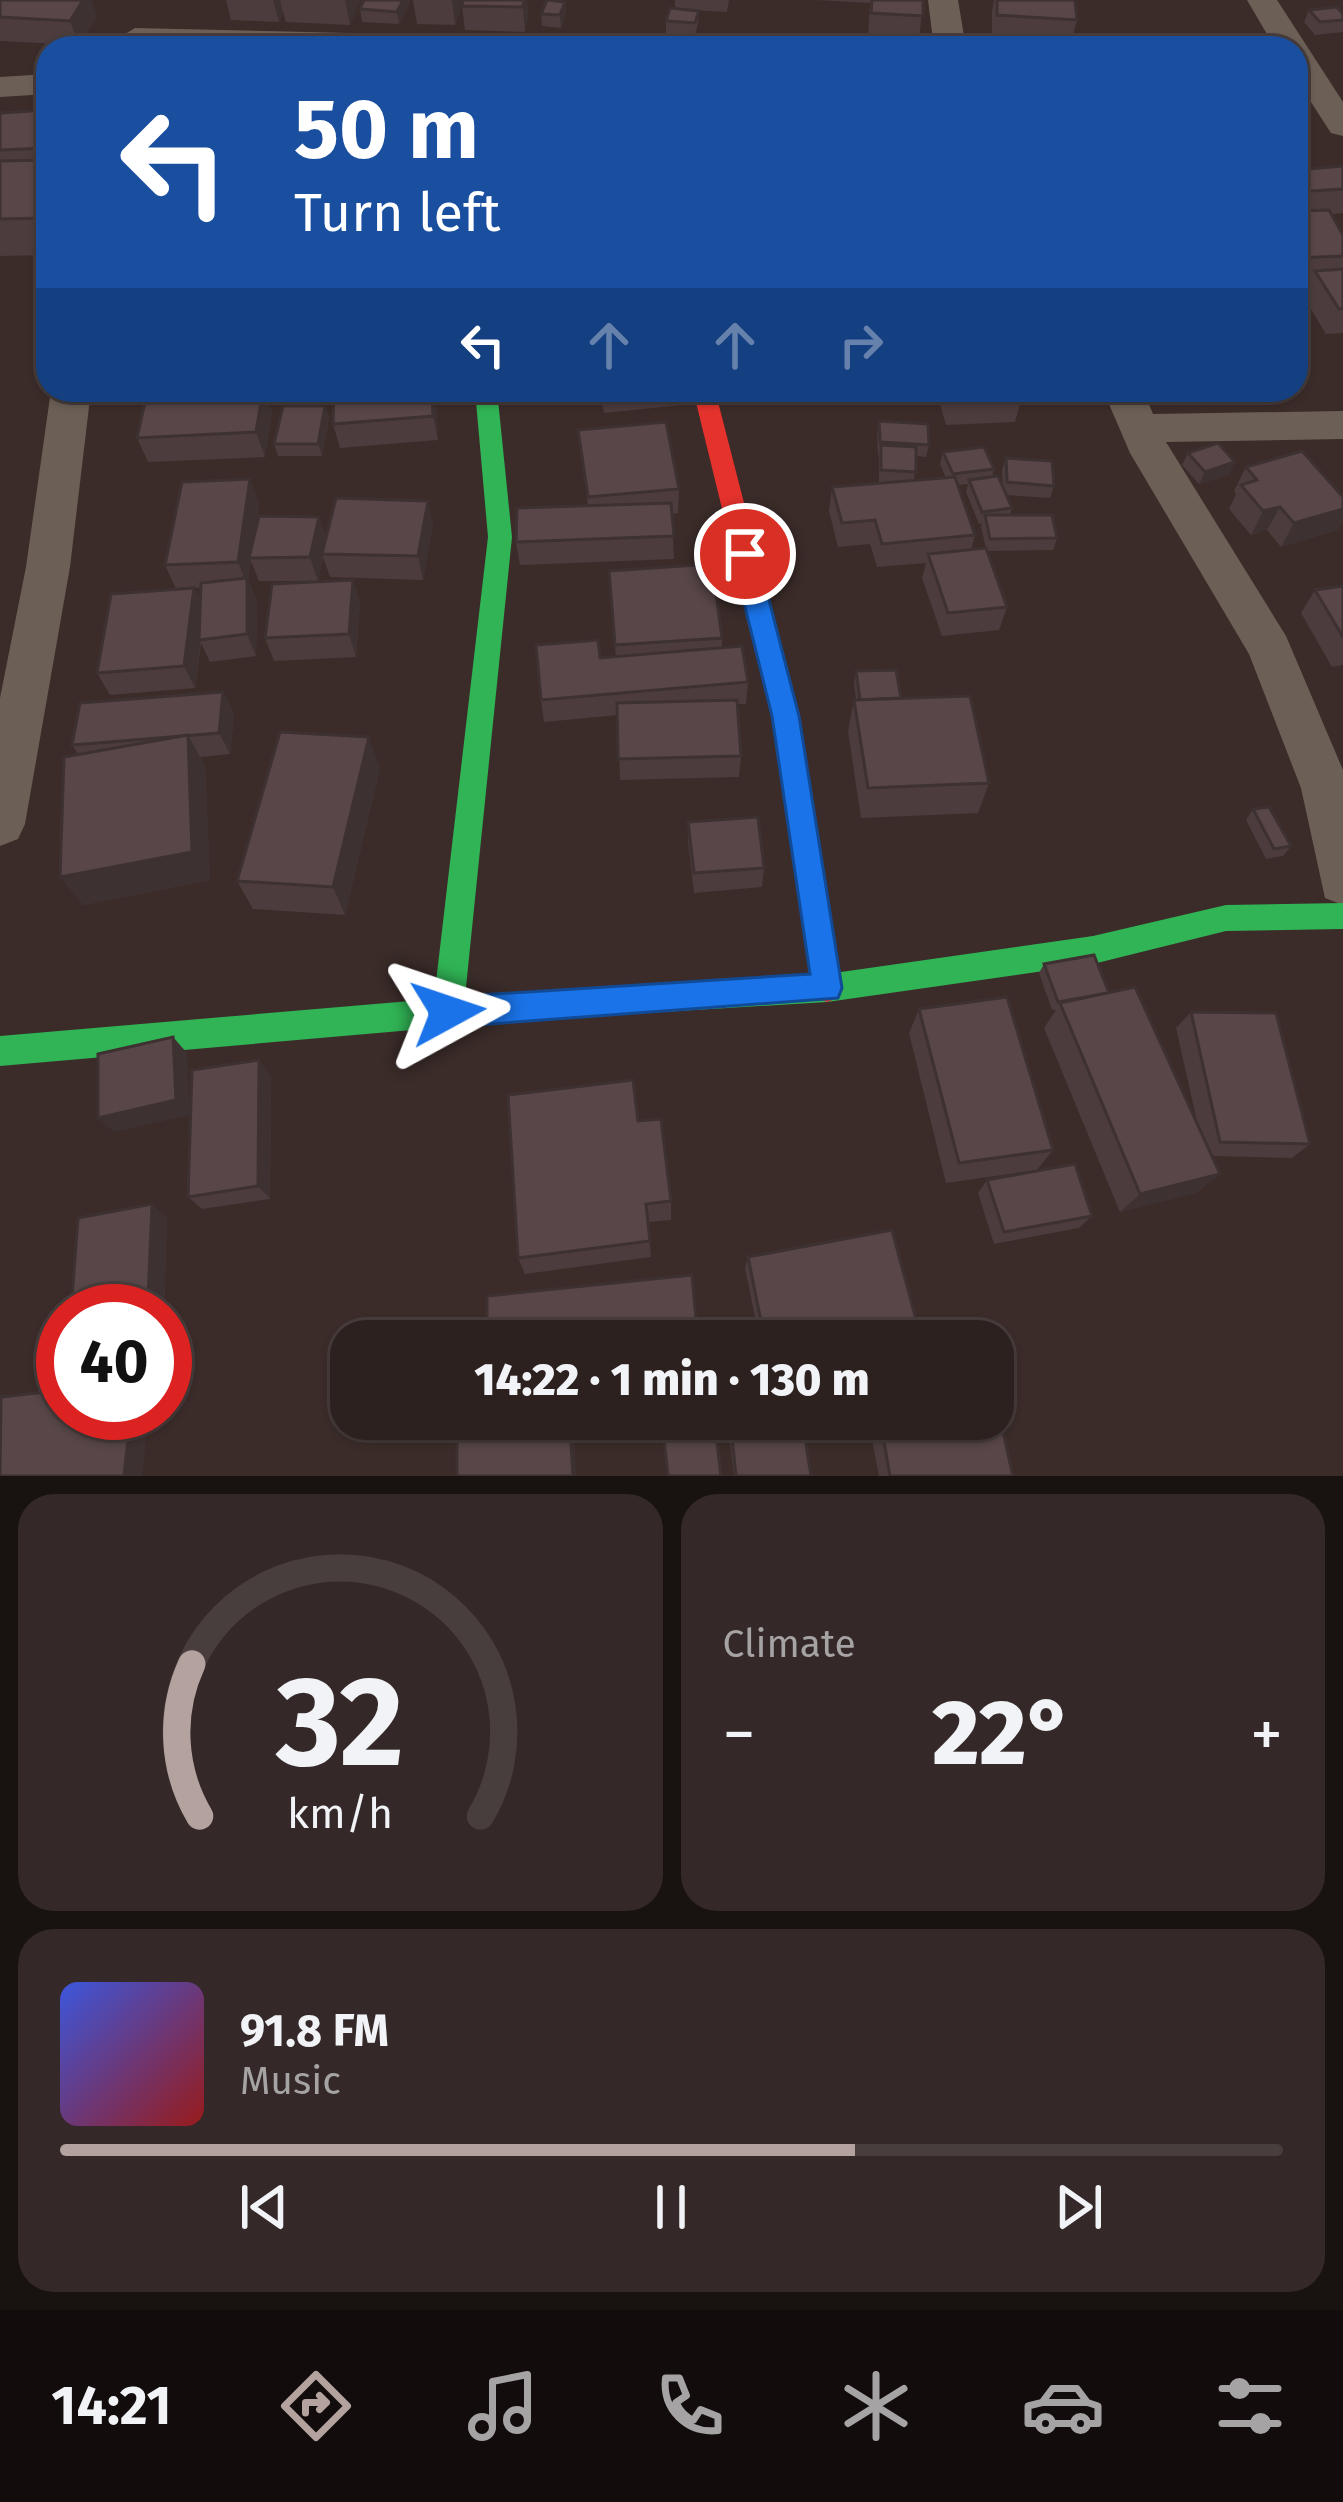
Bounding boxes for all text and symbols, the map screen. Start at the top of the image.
text: 50 m [294,79,479,180]
icon: left [96,84,252,240]
text: Turn left [294,181,501,245]
icon: left [450,312,516,378]
icon: ahead [576,312,642,378]
icon: ahead [702,312,768,378]
icon: right [828,312,894,378]
pin [694,503,796,605]
icon: arrive [712,521,778,587]
position arrow [385,949,511,1075]
speed limit sign: 40 [36,1284,192,1440]
text: 14:22 · 1 min · 130 m [474,1353,870,1407]
text: Climate [723,1621,856,1667]
text: 32 [275,1648,404,1798]
text: 22° [932,1680,1073,1788]
text: − [723,1695,756,1774]
text: + [1250,1695,1283,1774]
text: km/h [287,1787,393,1838]
text: 91.8 FM [240,2004,389,2058]
text: Music [240,2058,341,2104]
icon: previous [231,2174,297,2240]
icon: pause [638,2174,704,2240]
icon: next [1046,2174,1112,2240]
icon: directions [274,2364,358,2448]
icon: music [461,2364,545,2448]
icon: phone [648,2364,732,2448]
icon: climate [834,2364,918,2448]
icon: car [1021,2364,1105,2448]
icon: filters [1208,2364,1292,2448]
text: 14:21 [51,2374,172,2438]

